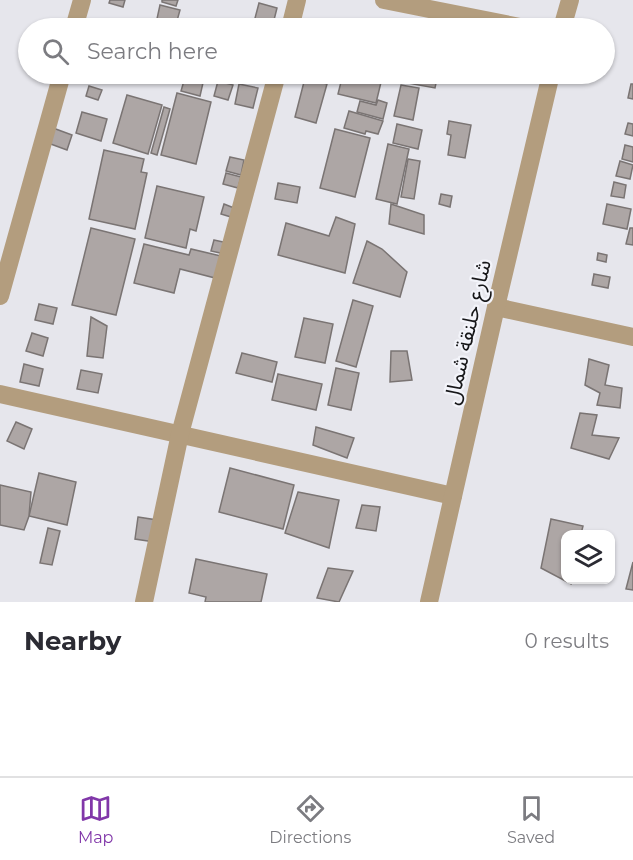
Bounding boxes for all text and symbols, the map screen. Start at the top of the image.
search box [18,18,615,84]
icon: search [39,35,72,68]
text: Search here [87,38,218,65]
street label: شارع حلنقة شمال [438,257,499,407]
map controls [561,530,615,584]
button: layers [561,530,615,584]
text: Nearby [24,625,121,657]
text: 0 results [524,629,609,653]
tab: Map [78,792,113,847]
tab: Directions [269,792,351,847]
tab: Saved [507,792,555,847]

